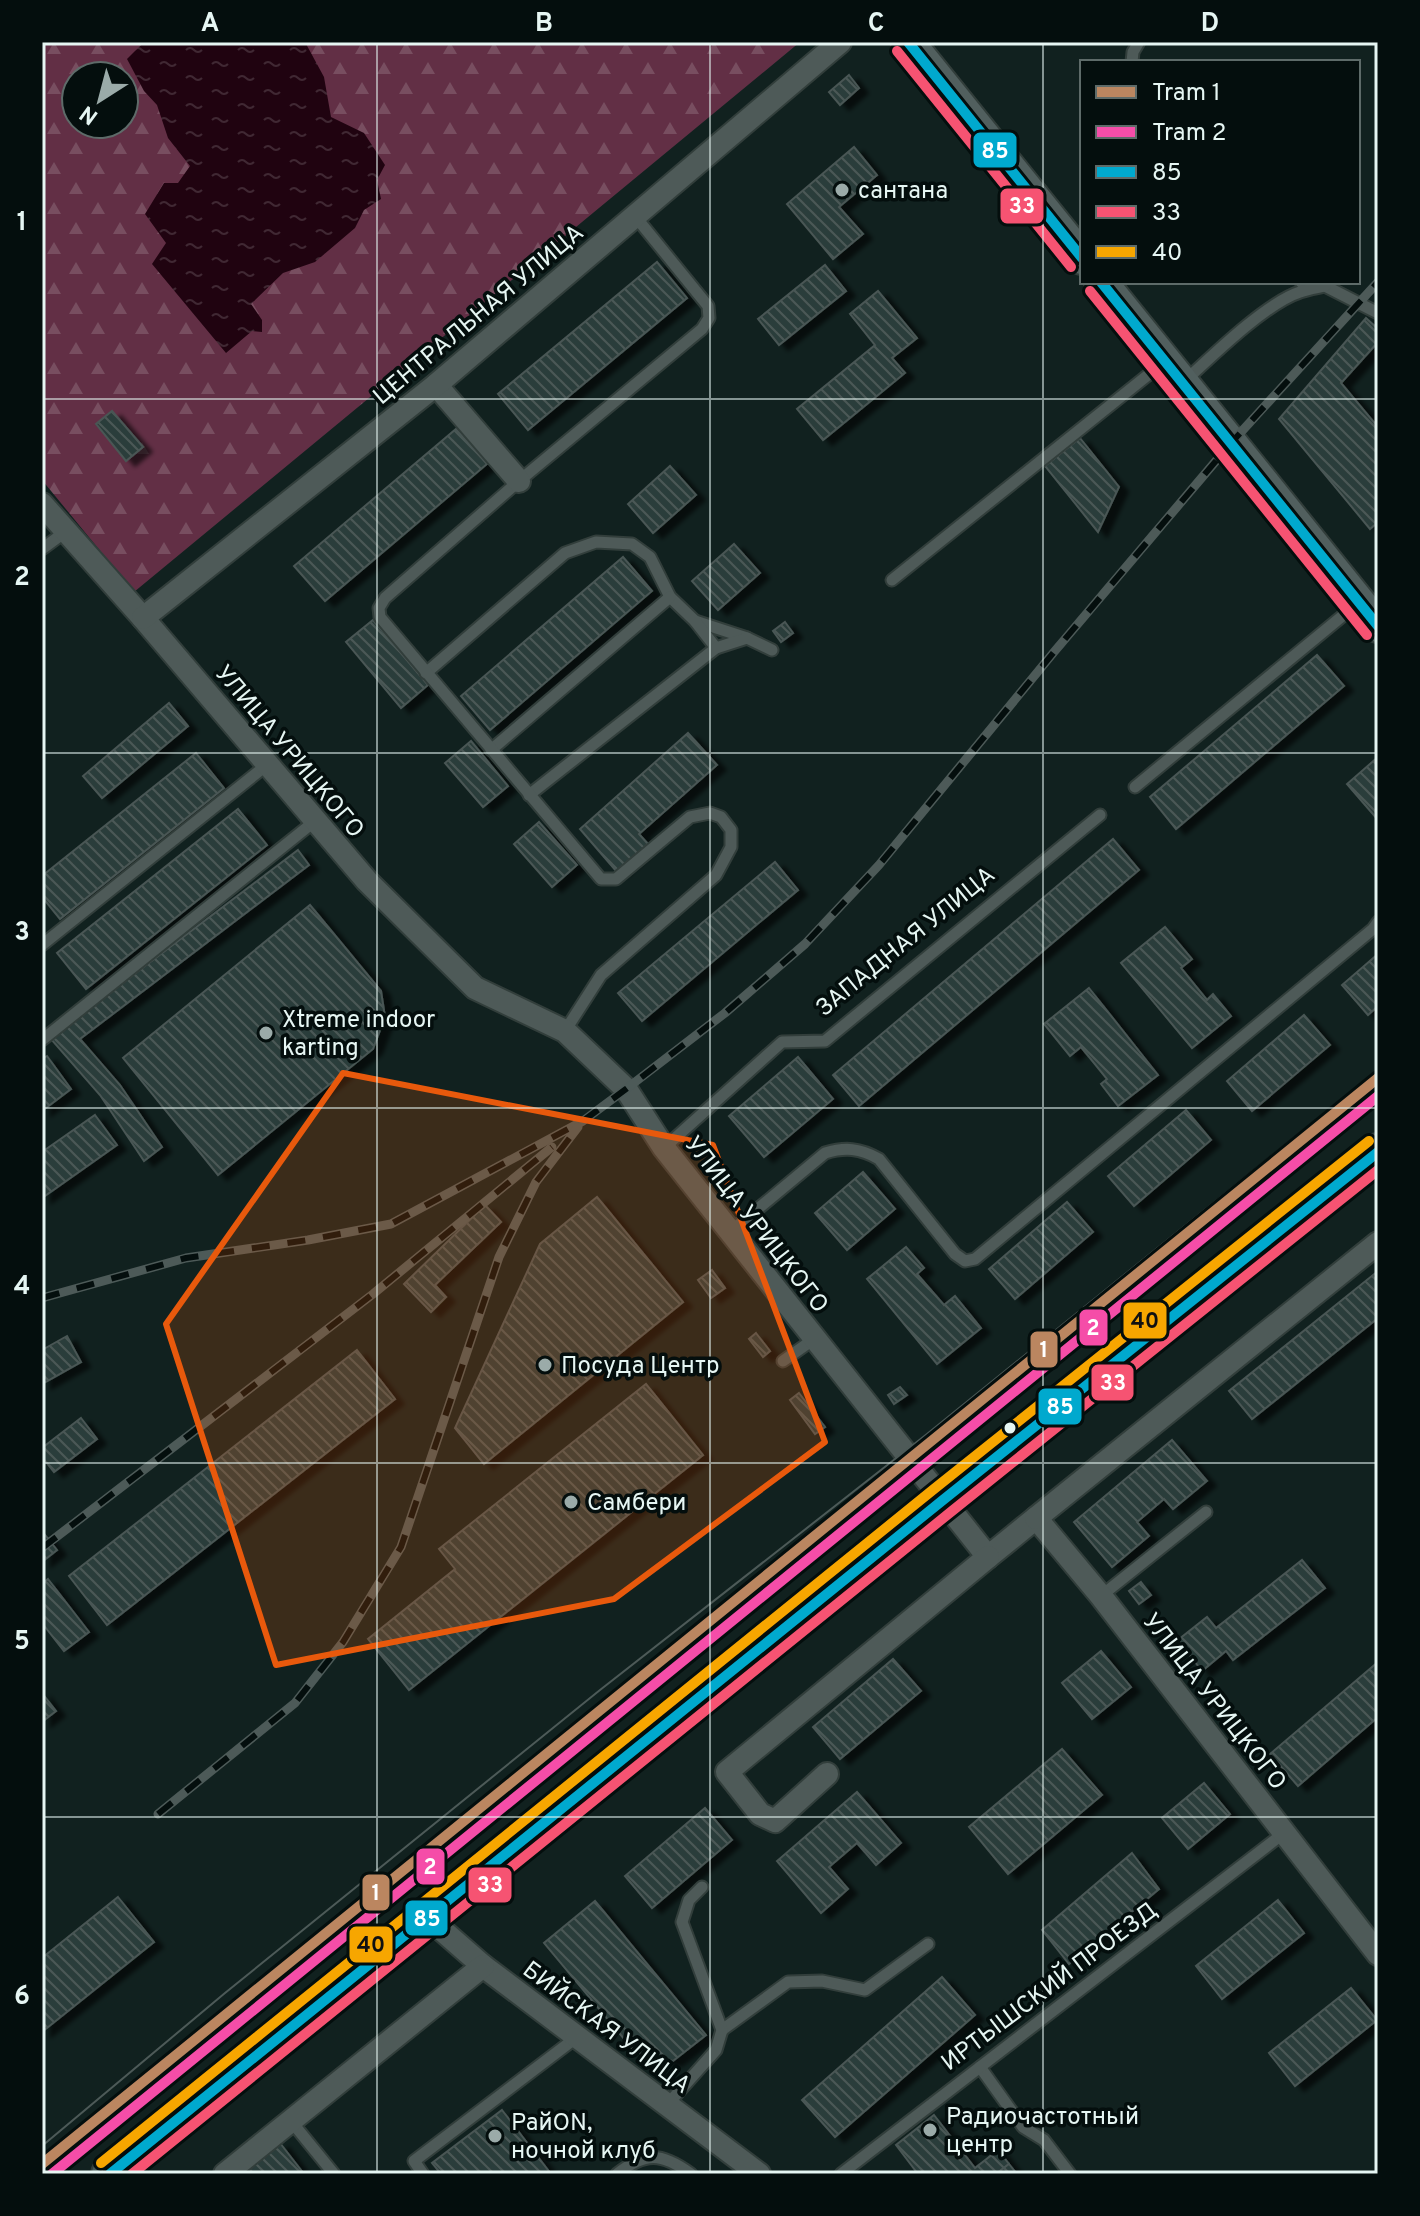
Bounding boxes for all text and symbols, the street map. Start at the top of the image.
text: A [201,8,219,41]
text: B [535,8,553,41]
text: C [868,8,884,41]
text: D [1201,8,1219,41]
north arrow [60,60,140,140]
legend [1080,60,1360,284]
text: Tram 1 [1152,79,1221,109]
text: N [75,99,104,130]
text: Tram 2 [1152,119,1226,149]
line badge: 85 [972,131,1018,169]
text: 85 [981,139,1009,166]
text: 85 [1152,159,1182,189]
place label: сантана [858,177,948,207]
marker: сантана [833,181,851,199]
line badge: 33 [999,187,1045,225]
text: 33 [1009,194,1035,221]
text: 33 [1152,199,1181,229]
text: 1 [17,207,27,240]
street label: ЦЕНТРАЛЬНАЯ УЛИЦА [368,219,591,412]
text: 40 [1152,239,1182,269]
text: 2 [14,562,30,595]
street label: УЛИЦА УРИЦКОГО [207,660,370,845]
street label: ЗАПАДНАЯ УЛИЦА [810,861,1002,1024]
text: 3 [14,917,30,950]
place label: Xtreme indoor karting [282,1006,435,1064]
marker: Xtreme indoor karting [257,1024,275,1042]
street label: УЛИЦА УРИЦКОГО [677,1131,834,1320]
text: 4 [14,1271,30,1304]
line badge: 40 [1122,1301,1168,1340]
line badge: 2 [1078,1308,1109,1347]
text: 40 [1131,1309,1159,1336]
text: 2 [1086,1316,1100,1343]
line badge: 1 [1029,1330,1059,1369]
text: 1 [1040,1338,1048,1365]
place label: Посуда Центр [561,1352,720,1382]
marker: Посуда Центр [536,1356,554,1374]
line badge: 33 [1090,1363,1135,1402]
text: 33 [1100,1371,1126,1398]
line badge: 85 [1037,1387,1083,1426]
text: 85 [1046,1395,1074,1422]
unlabelled marker [1002,1420,1018,1436]
place label: Самбери [587,1489,686,1519]
marker: Самбери [562,1493,580,1511]
street label: УЛИЦА УРИЦКОГО [1135,1608,1292,1797]
text: 5 [14,1626,30,1659]
line badge: 2 [415,1847,446,1886]
text: 2 [423,1855,437,1882]
line badge: 33 [467,1866,513,1904]
line badge: 1 [361,1873,391,1912]
text: 33 [477,1873,503,1900]
text: 1 [372,1881,380,1908]
street label: ИРТЫШСКИЙ ПРОЕЗД [935,1895,1164,2079]
line badge: 85 [404,1899,449,1937]
text: 85 [413,1907,441,1934]
line badge: 40 [348,1925,394,1964]
text: 40 [357,1933,385,1960]
street label: БИЙСКАЯ УЛИЦА [516,1954,697,2102]
text: 6 [14,1981,30,2014]
place label: Радиочастотный центр [946,2103,1139,2161]
place label: РайON, ночной клуб [511,2109,656,2167]
marker: Радиочастотный центр [921,2121,939,2139]
marker: РайON, ночной клуб [486,2127,504,2145]

